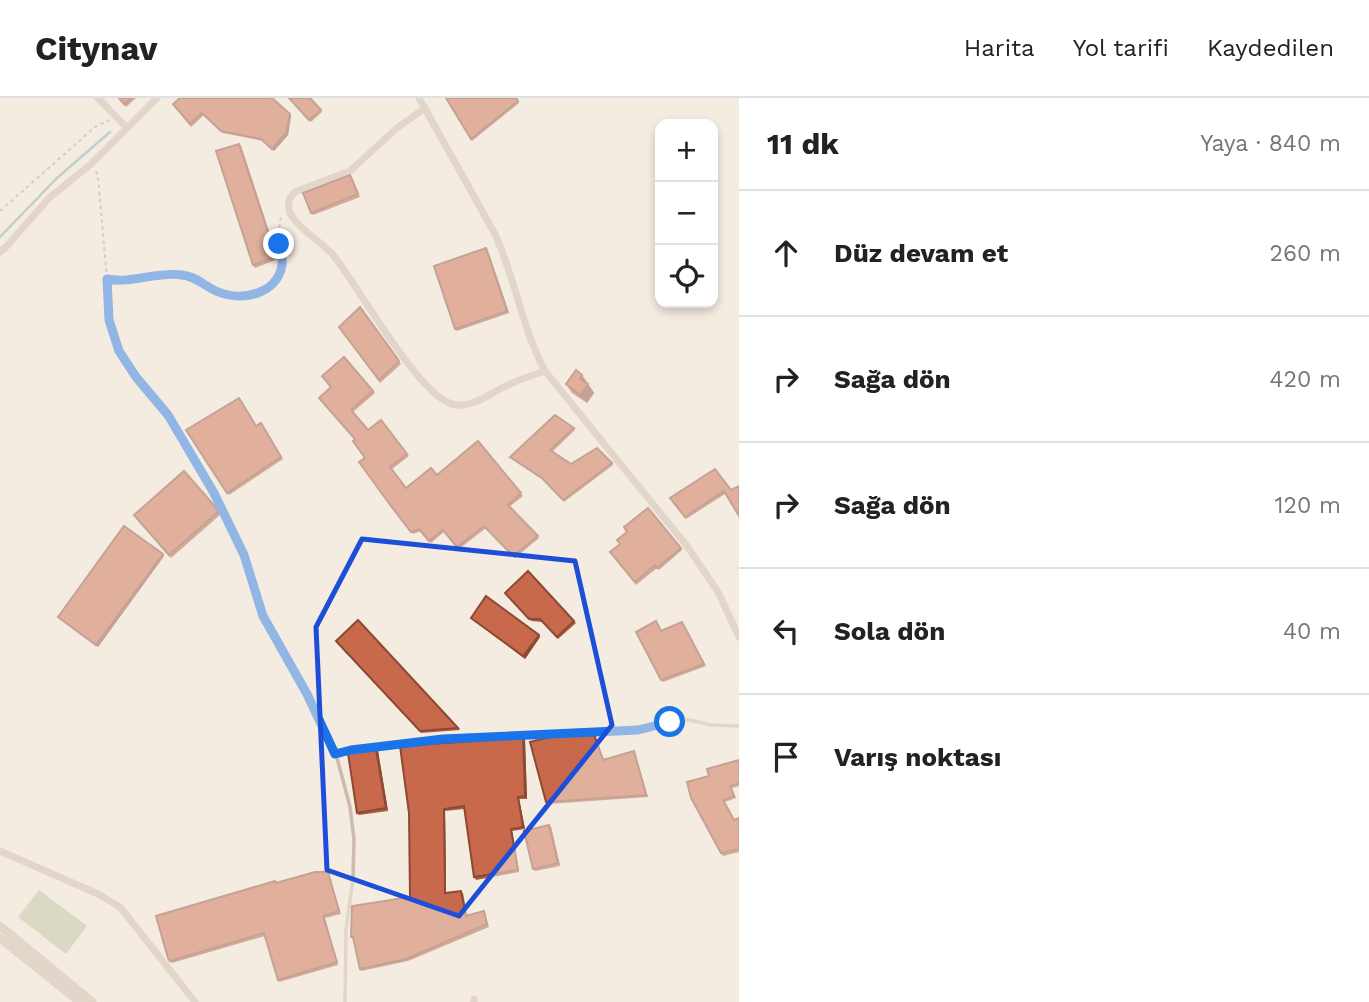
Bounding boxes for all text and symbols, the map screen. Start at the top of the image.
text: Citynav [35,29,157,68]
text: Harita [964,34,1035,62]
text: Yol tarifi [1073,34,1169,62]
text: Kaydedilen [1207,34,1334,62]
map controls [655,119,718,308]
button: + [655,119,718,182]
text: 11 dk [767,126,839,161]
text: Yaya · 840 m [1200,130,1341,157]
button: − [655,182,718,245]
route end [263,228,294,259]
icon: ahead [767,234,805,272]
text: Düz devam et [834,238,1008,268]
text: 260 m [1270,240,1341,267]
button: locate [655,245,718,308]
icon: right [767,360,805,398]
text: Sağa dön [834,364,951,394]
text: 420 m [1269,366,1341,393]
icon: right [767,486,805,524]
text: Sağa dön [834,490,951,520]
text: 120 m [1275,492,1341,519]
icon: left [767,612,805,650]
text: Sola dön [834,616,945,646]
text: 40 m [1283,618,1341,645]
route start [654,706,685,737]
icon: arrive [767,738,805,776]
text: Varış noktası [834,742,1001,772]

